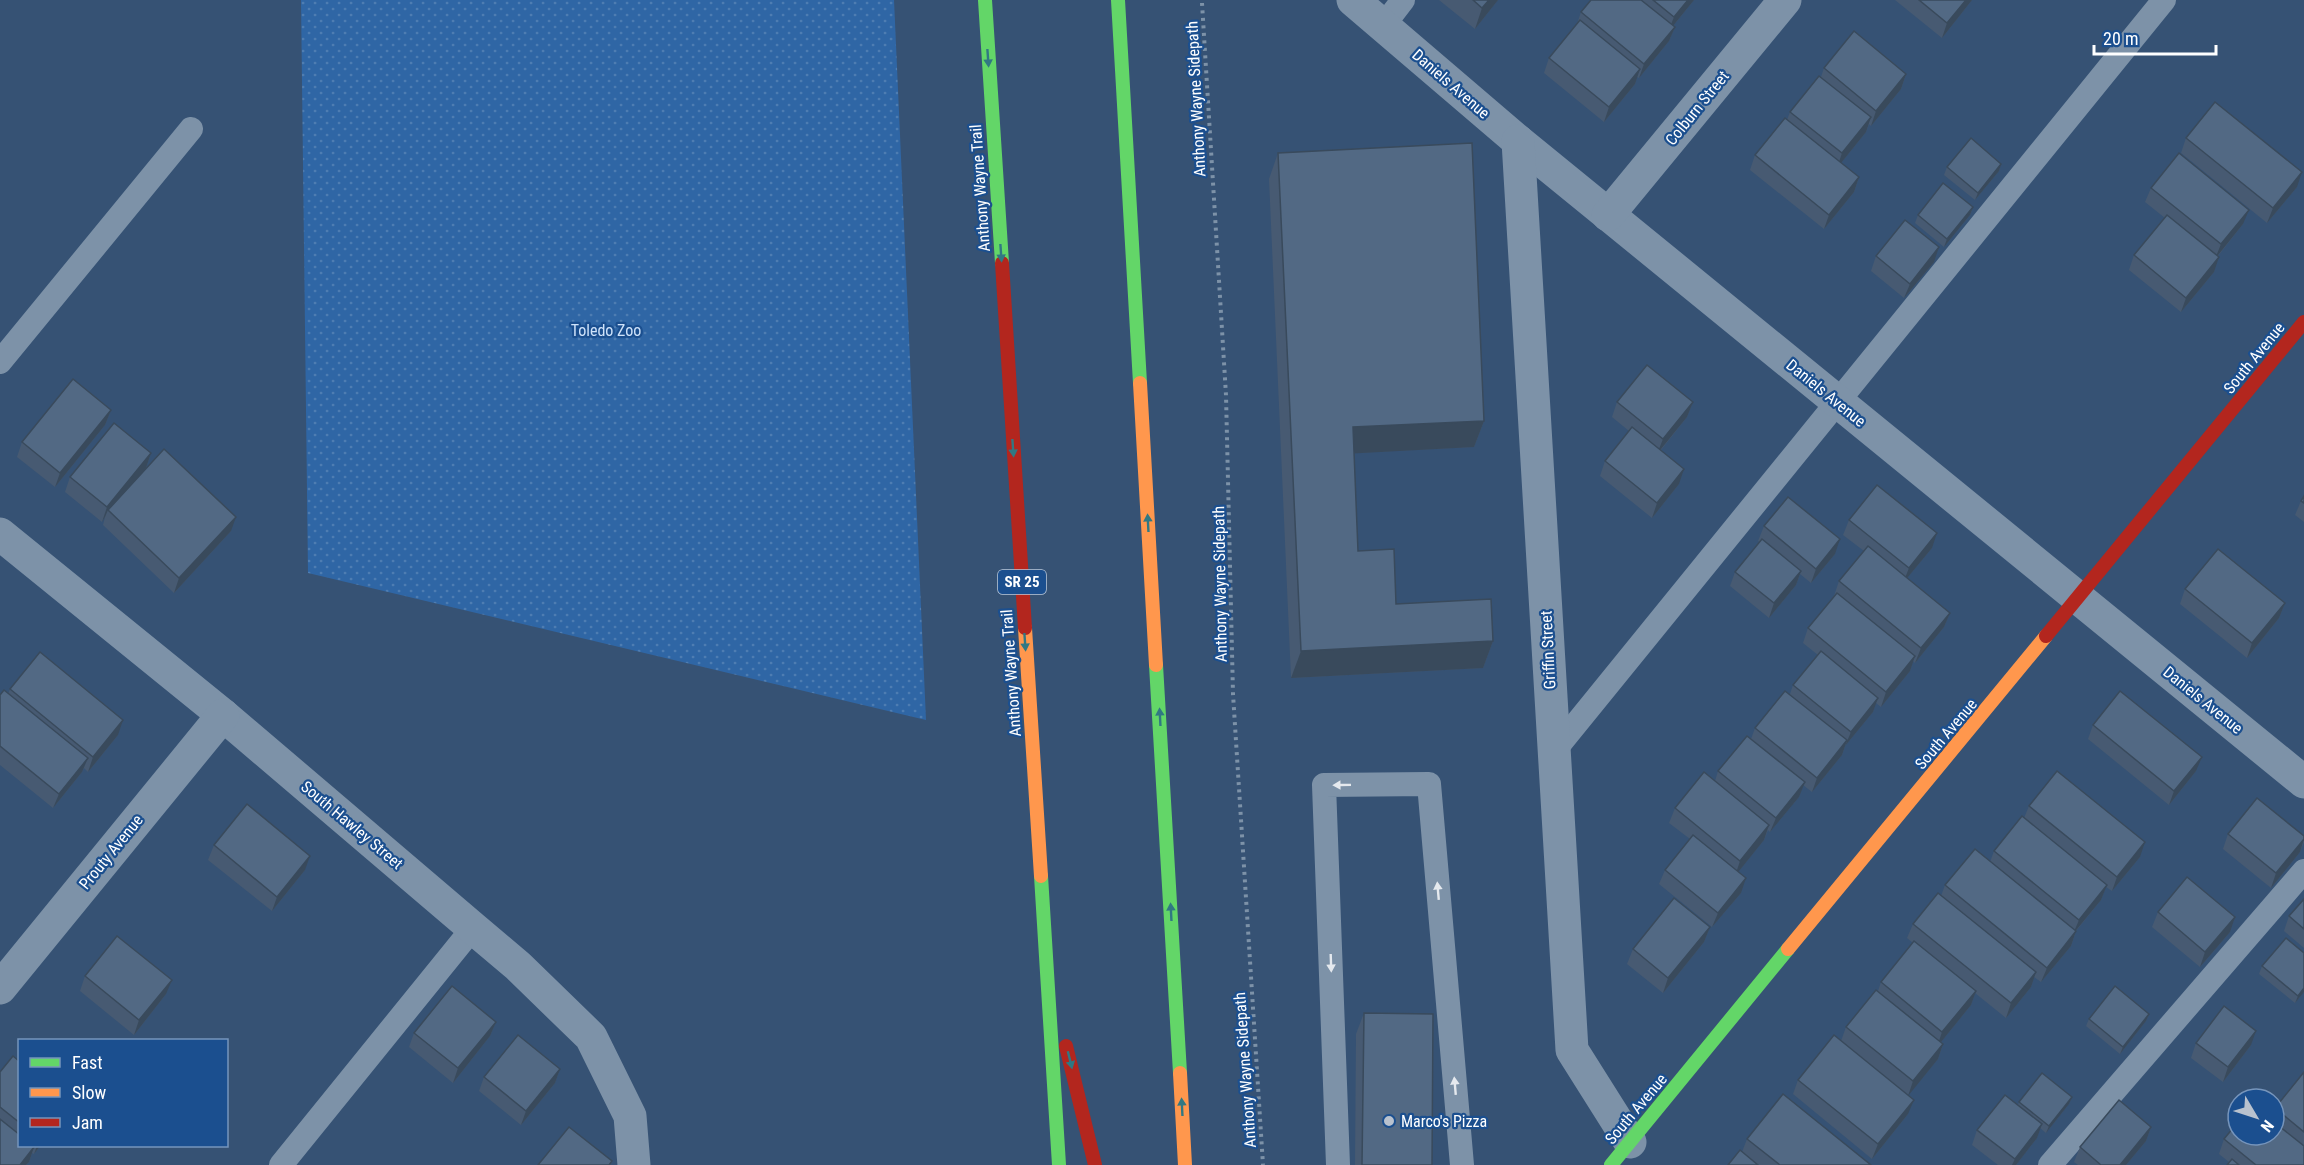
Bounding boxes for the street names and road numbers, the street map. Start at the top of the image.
street label: Anthony Wayne Sidepath [1182,21,1210,177]
street label: Daniels Avenue [1408,45,1494,123]
street label: Colburn Street [1661,67,1733,149]
street label: Anthony Wayne Trail [966,124,994,252]
street label: South Avenue [2219,319,2289,397]
street label: Daniels Avenue [1783,355,1869,431]
street label: Anthony Wayne Sidepath [1209,506,1231,662]
road number: SR 25 [998,570,1046,594]
street label: Anthony Wayne Trail [997,609,1025,737]
street label: Griffin Street [1536,610,1560,690]
street label: Daniels Avenue [2160,662,2246,738]
street label: South Avenue [1911,695,1981,773]
street label: South Hawley Street [297,777,407,873]
street label: Prouty Avenue [75,811,147,893]
street label: Anthony Wayne Sidepath [1230,992,1260,1148]
street label: South Avenue [1601,1070,1671,1148]

